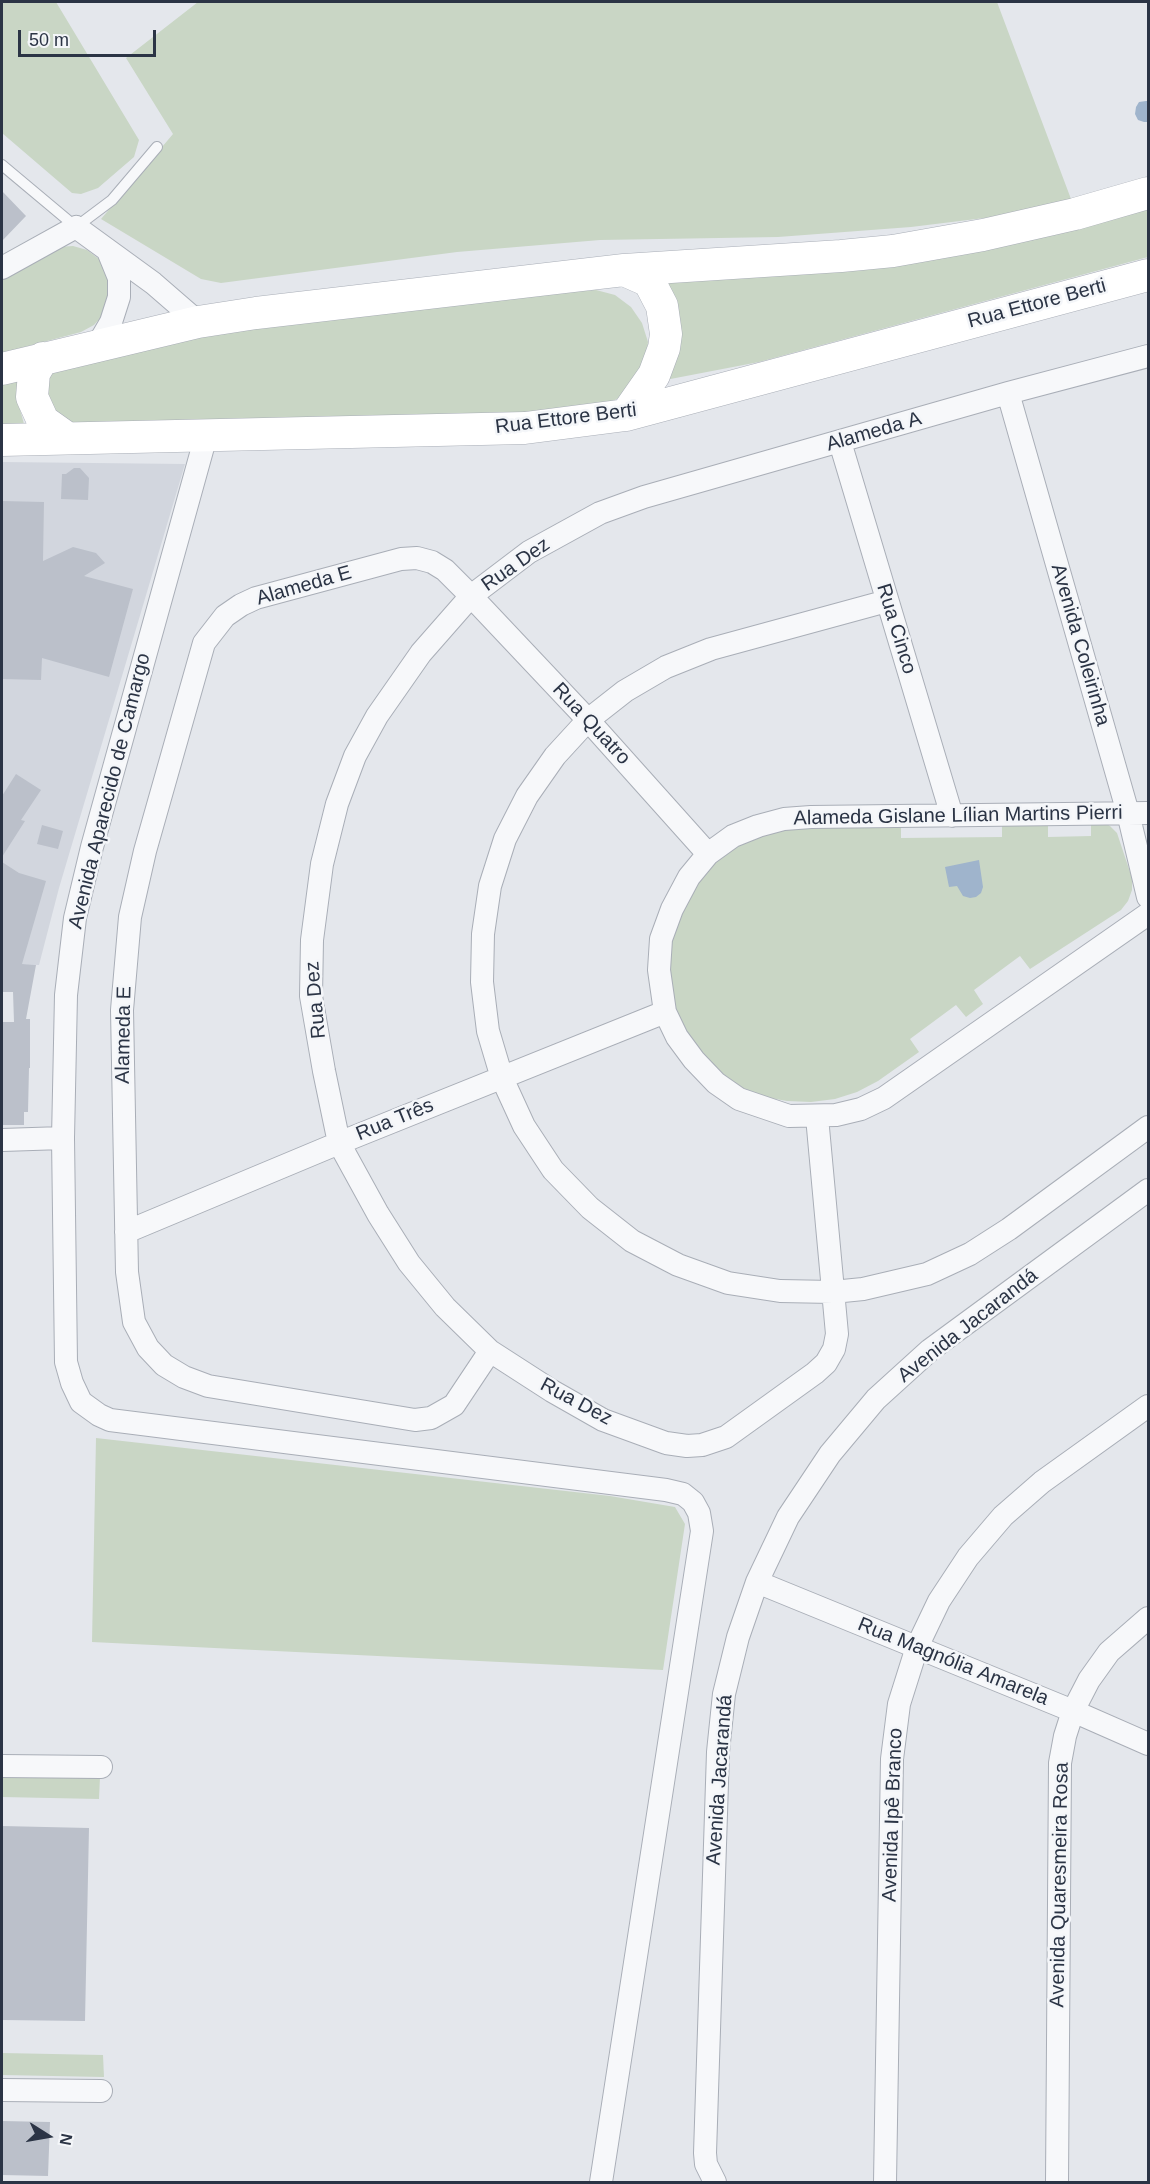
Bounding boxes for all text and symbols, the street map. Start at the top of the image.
scale bar [21,18,159,56]
text: 50 m [29,30,69,50]
street label: Rua Ettore Berti [965,274,1109,334]
street label: Rua Ettore Berti [494,398,638,440]
street label: Alameda A [824,407,924,457]
street label: Rua Dez [477,533,555,597]
street label: Alameda E [254,561,354,611]
street label: Avenida Coleirinha [1045,561,1115,729]
street label: Rua Cinco [871,581,921,677]
street label: Avenida Aparecido de Camargo [64,651,156,931]
street label: Rua Quatro [547,678,635,770]
street label: Alameda Gislane Lílian Martins Pierri [793,801,1123,831]
street label: Rua Dez [301,960,331,1040]
street label: Alameda E [111,986,137,1084]
street label: Rua Três [353,1094,437,1146]
street label: Avenida Jacarandá [893,1264,1043,1388]
street label: Rua Dez [536,1373,616,1431]
street label: Rua Magnólia Amarela [854,1613,1052,1711]
street label: Avenida Jacarandá [702,1694,738,1866]
street label: Avenida Ipê Branco [878,1728,908,1902]
street label: Avenida Quaresmeira Rosa [1046,1762,1074,2008]
north arrow [18,2106,78,2166]
text: N [57,2132,76,2147]

